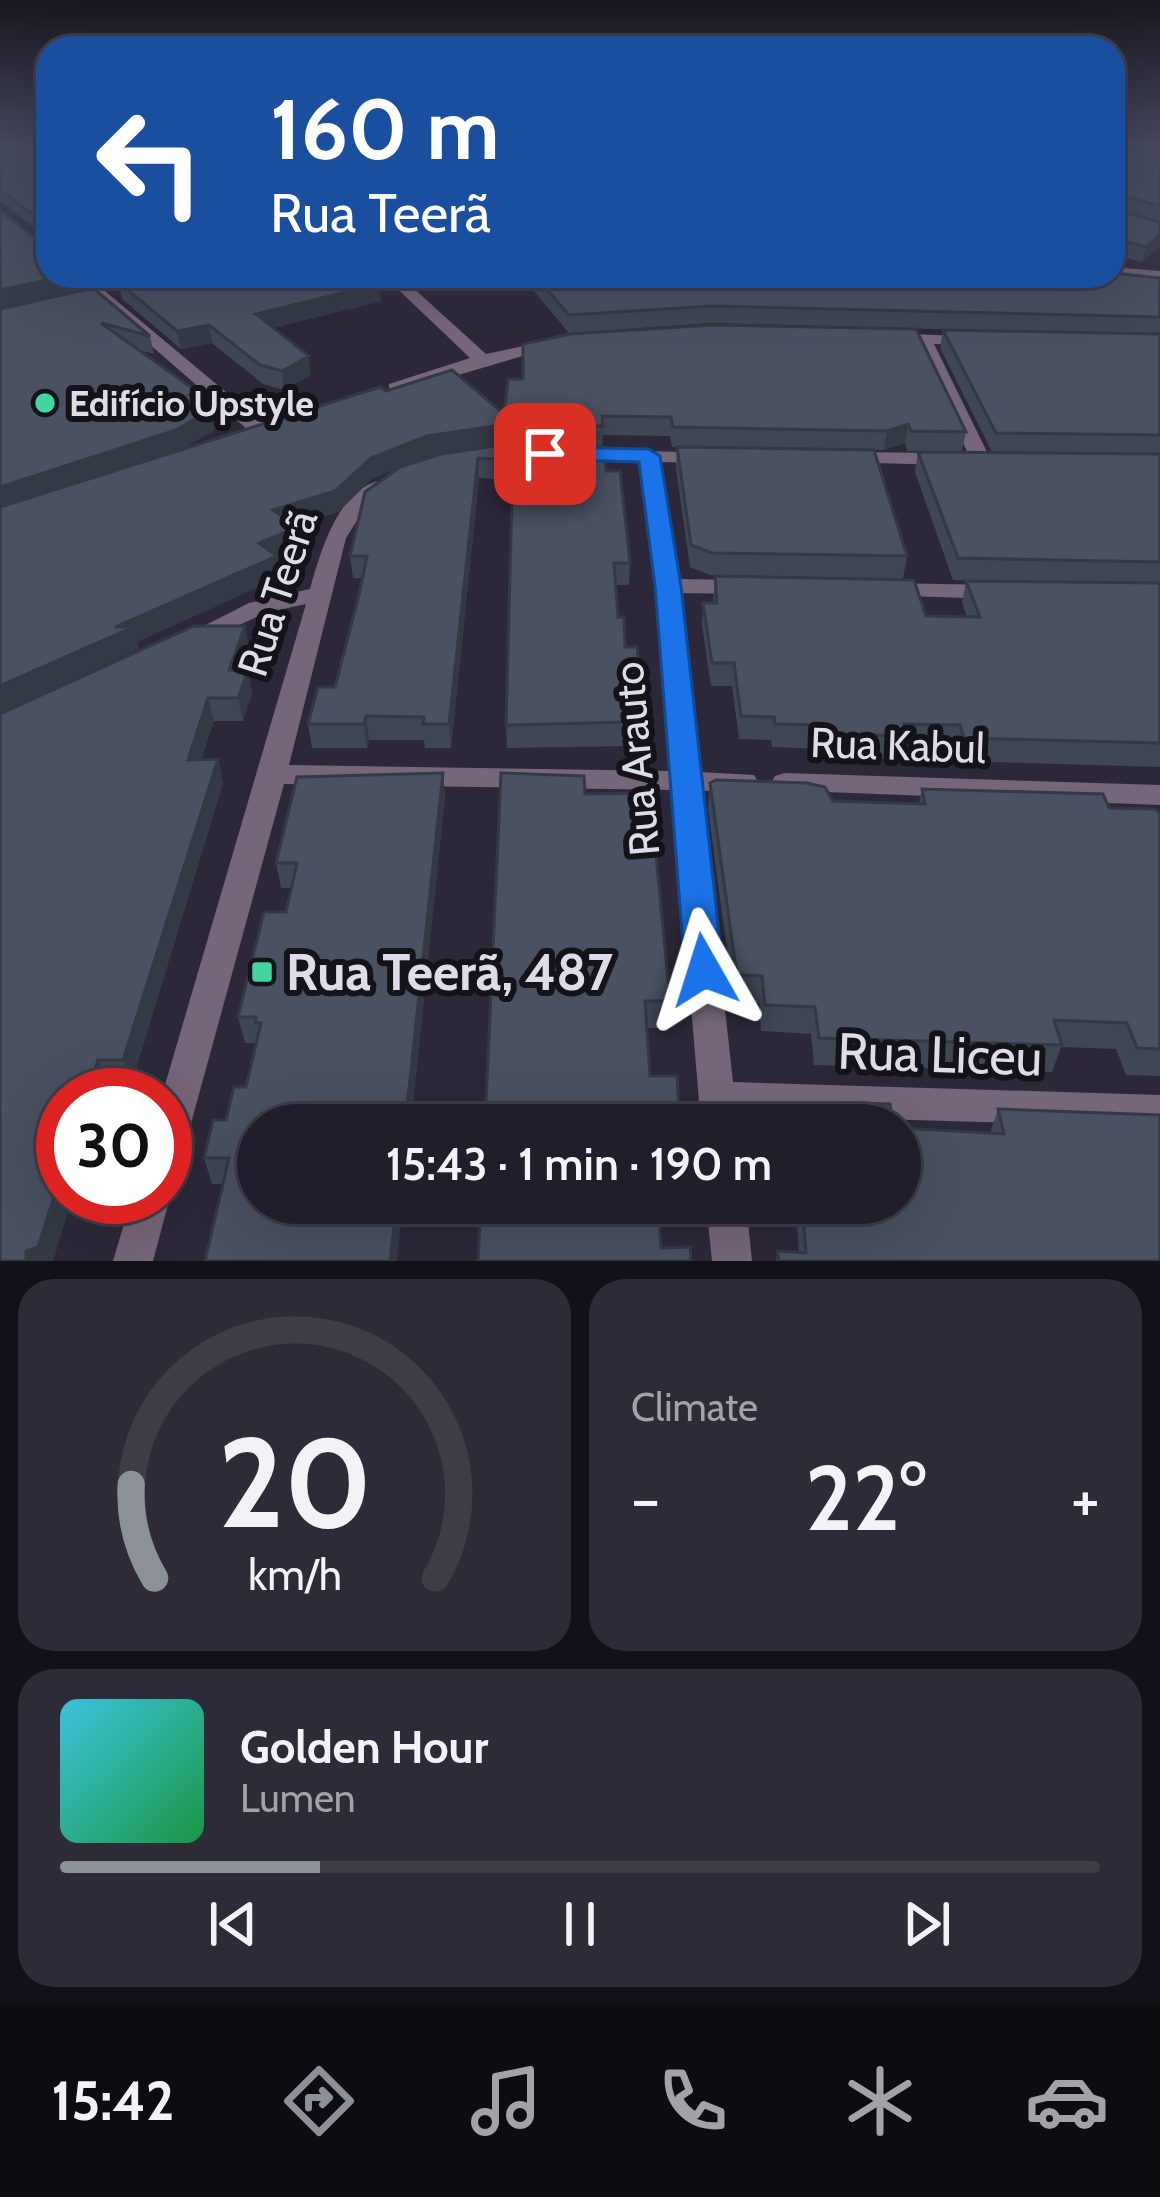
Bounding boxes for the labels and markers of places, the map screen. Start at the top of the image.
place label: Edifício Upstyle [69,381,314,425]
marker: Edifício Upstyle [32,390,58,416]
pin [494,403,596,505]
place label: Rua Teerã, 487 [286,941,613,1003]
marker: Rua Teerã, 487 [249,959,275,985]

